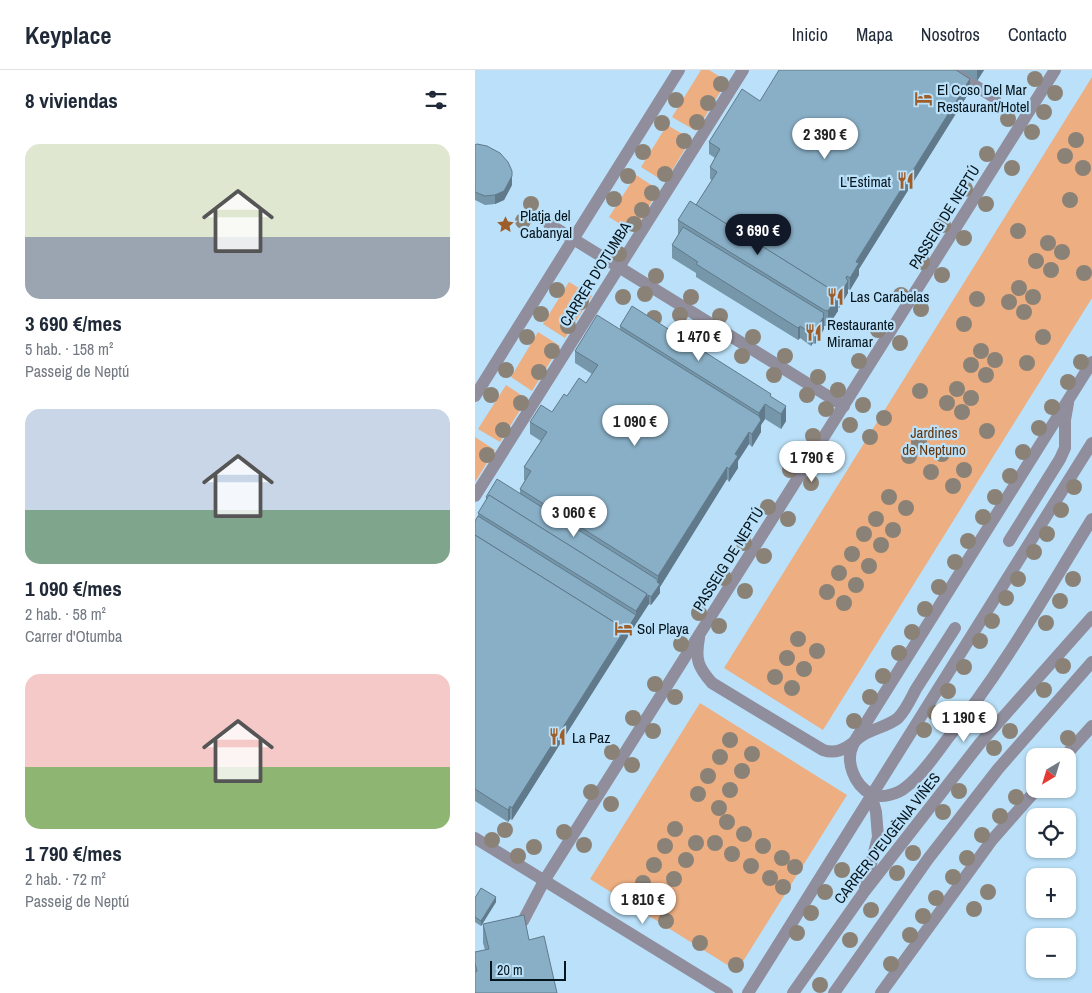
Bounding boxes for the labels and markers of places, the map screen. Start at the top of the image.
place label: El Coso Del Mar Restaurant/Hotel [937,79,1029,117]
hotel icon: El Coso Del Mar Restaurant/Hotel [913,88,933,108]
pin: 2 390 € [779,118,871,160]
place label: L'Estimat [840,171,892,192]
restaurant icon: L'Estimat [895,171,915,191]
place label: Platja del Cabanyal [520,205,572,243]
place icon: Platja del Cabanyal [496,214,516,234]
pin: 3 690 € [712,214,804,256]
restaurant icon: Las Carabelas [826,286,846,306]
place label: Las Carabelas [850,286,929,307]
place label: Restaurante Miramar [827,314,894,352]
pin: 1 470 € [653,320,745,362]
restaurant icon: Restaurante Miramar [803,323,823,343]
pin: 1 090 € [589,404,681,447]
pin: 1 790 € [766,440,858,483]
pin: 3 060 € [528,496,620,538]
hotel icon: Sol Playa [613,618,633,638]
place label: Sol Playa [637,618,689,639]
pin: 1 190 € [918,700,1010,743]
restaurant icon: La Paz [548,727,568,747]
place label: La Paz [572,727,610,748]
pin: 1 810 € [597,882,689,925]

